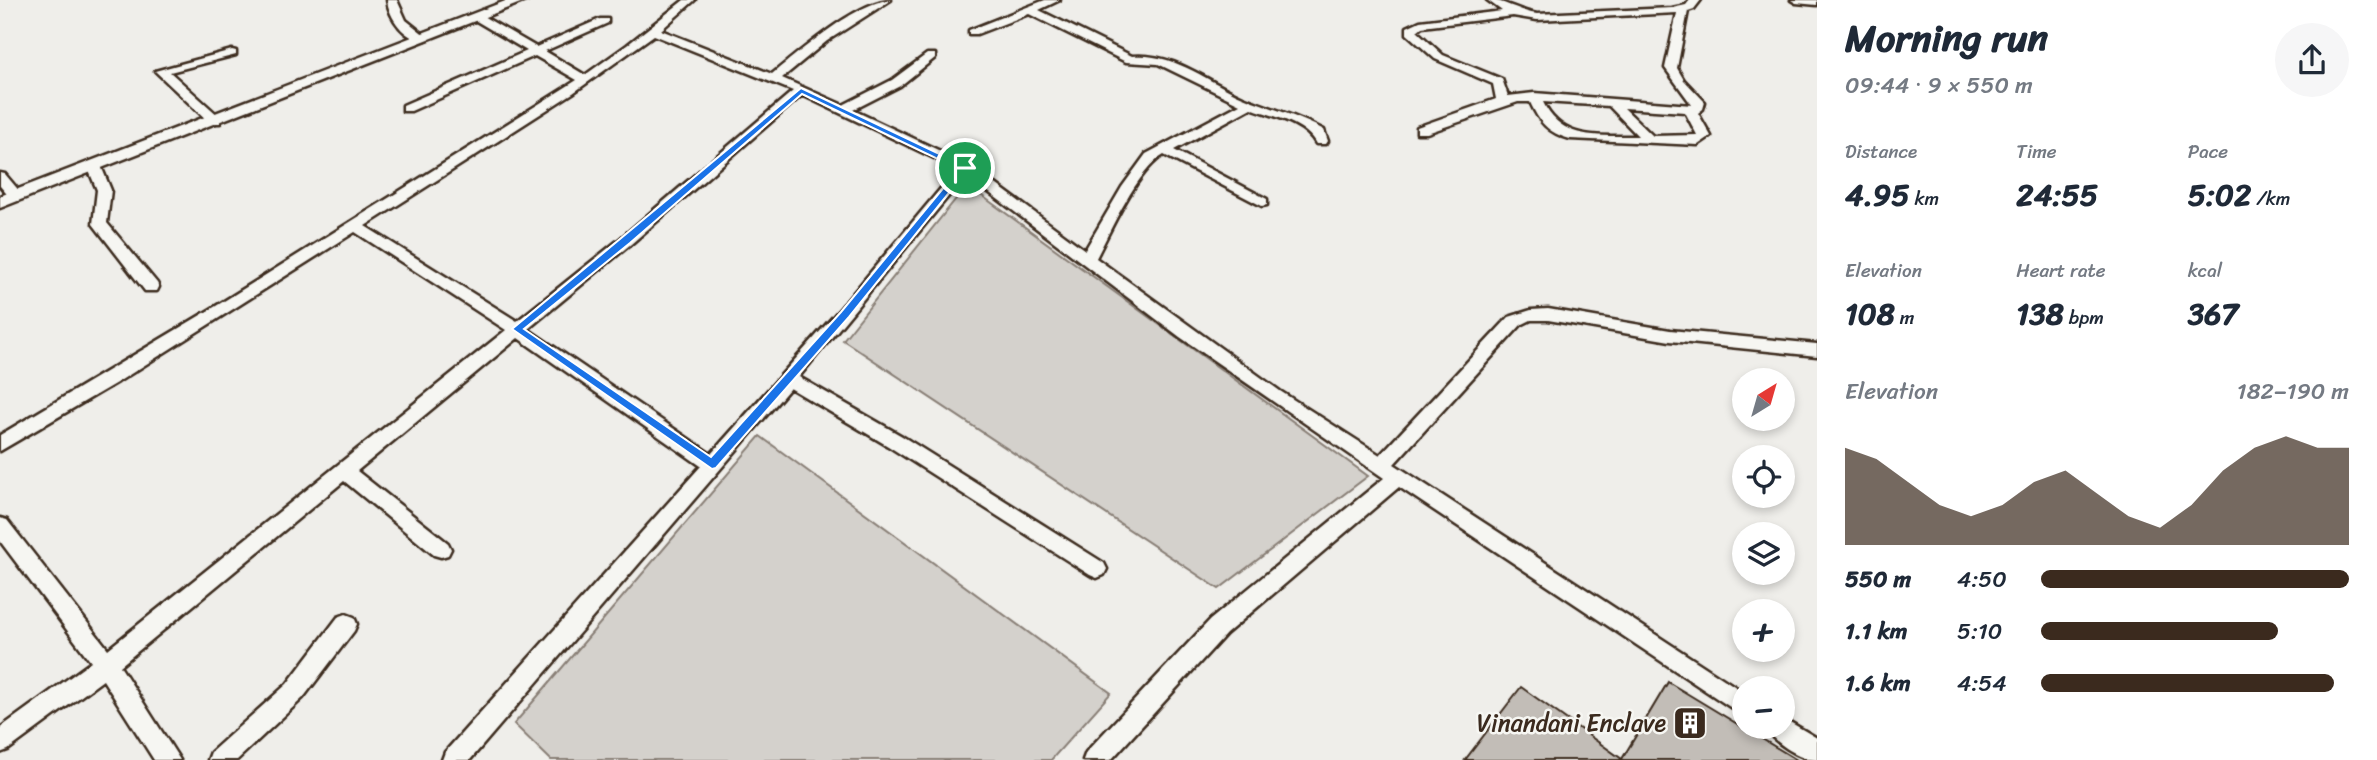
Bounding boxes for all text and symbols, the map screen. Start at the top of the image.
text: Morning run [1845,5,2048,72]
button: share [2275,23,2349,97]
text: 09:44 · 9 × 550 m [1845,65,2033,106]
text: Distance [1845,135,1917,168]
text: Time [2016,135,2057,168]
text: Pace [2188,135,2228,168]
pin [935,138,995,198]
icon: arrive [946,149,984,187]
text: 4.95 [1845,168,1910,222]
text: 24:55 [2016,168,2098,222]
text: 5:02 [2188,168,2251,222]
text: km [1910,182,1939,215]
text: /km [2251,182,2290,215]
text: Elevation [1845,254,1922,287]
text: Heart rate [2016,254,2106,287]
text: kcal [2188,254,2222,287]
text: 108 [1845,287,1895,341]
text: 138 [2016,287,2064,341]
text: 367 [2188,287,2238,341]
text: m [1895,301,1914,334]
text: bpm [2064,301,2104,334]
north arrow [1732,368,1796,430]
map controls [1732,368,1795,739]
text: Elevation [1845,371,1938,412]
text: 182–190 m [2237,371,2349,412]
button: locate [1732,445,1795,508]
button: layers [1732,522,1795,585]
text: 550 m [1845,559,1911,600]
text: 4:50 [1957,559,2007,600]
button: + [1732,599,1795,662]
text: 1.1 km [1845,611,1908,652]
text: 5:10 [1957,611,2002,652]
text: 1.6 km [1845,663,1911,704]
text: 4:54 [1957,663,2007,704]
button: − [1732,676,1795,739]
place label: Vinandani Enclave [1477,702,1666,744]
building icon: Vinandani Enclave [1671,704,1709,742]

